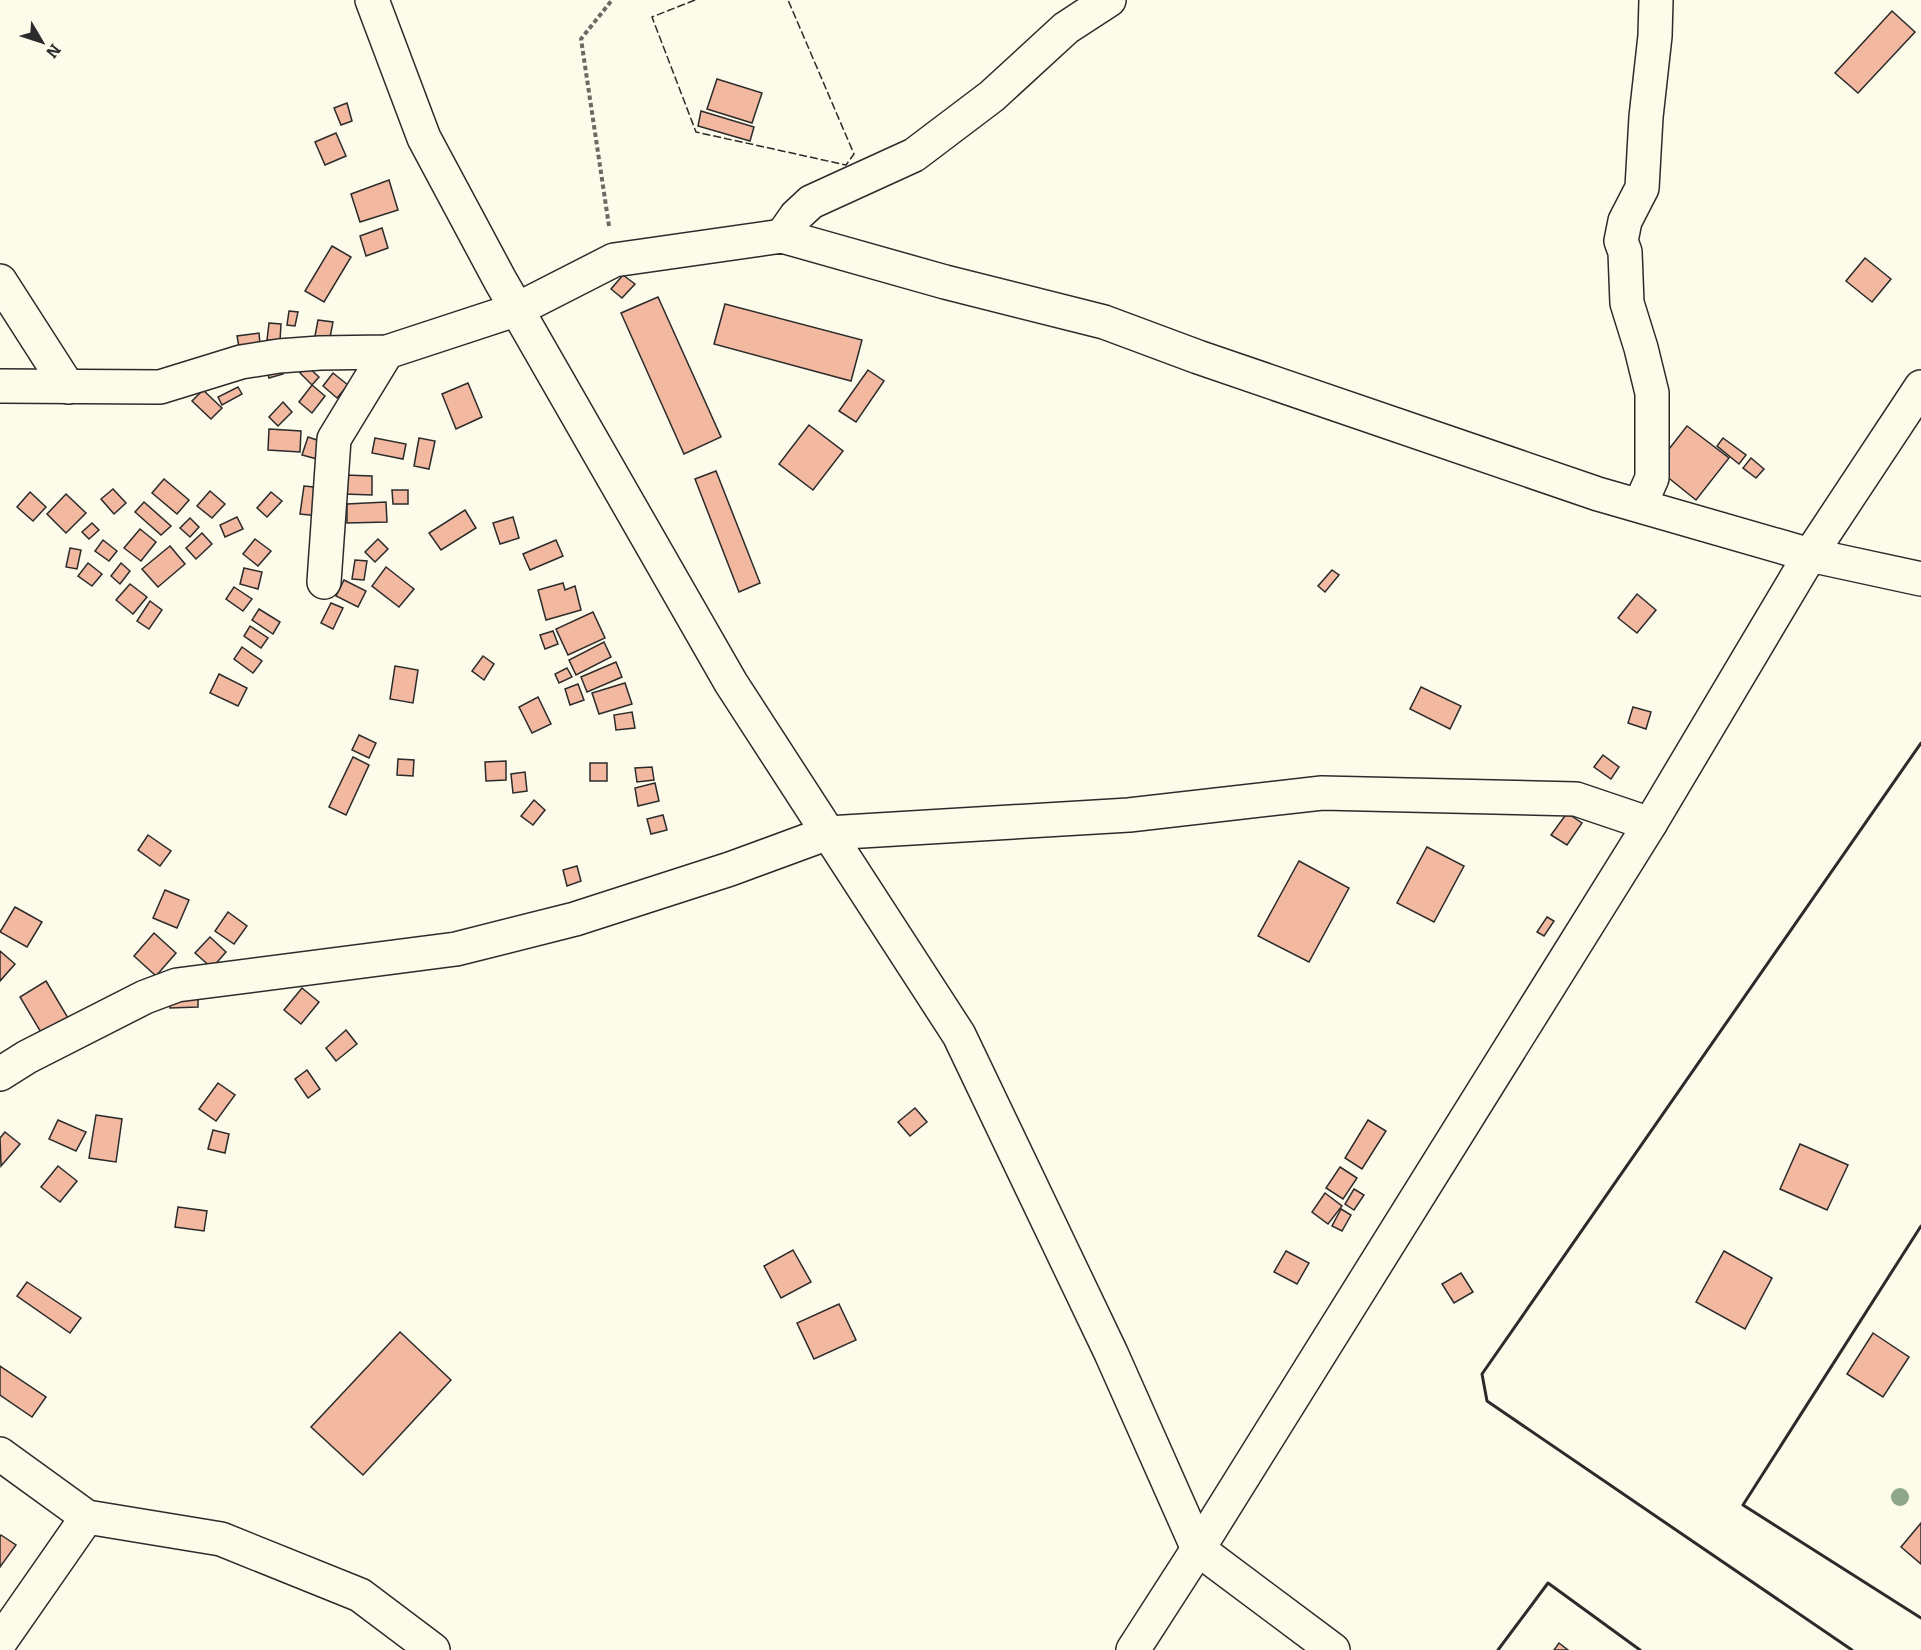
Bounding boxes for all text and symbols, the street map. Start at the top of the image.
north arrow [12,12,72,72]
text: N [42,40,65,62]

